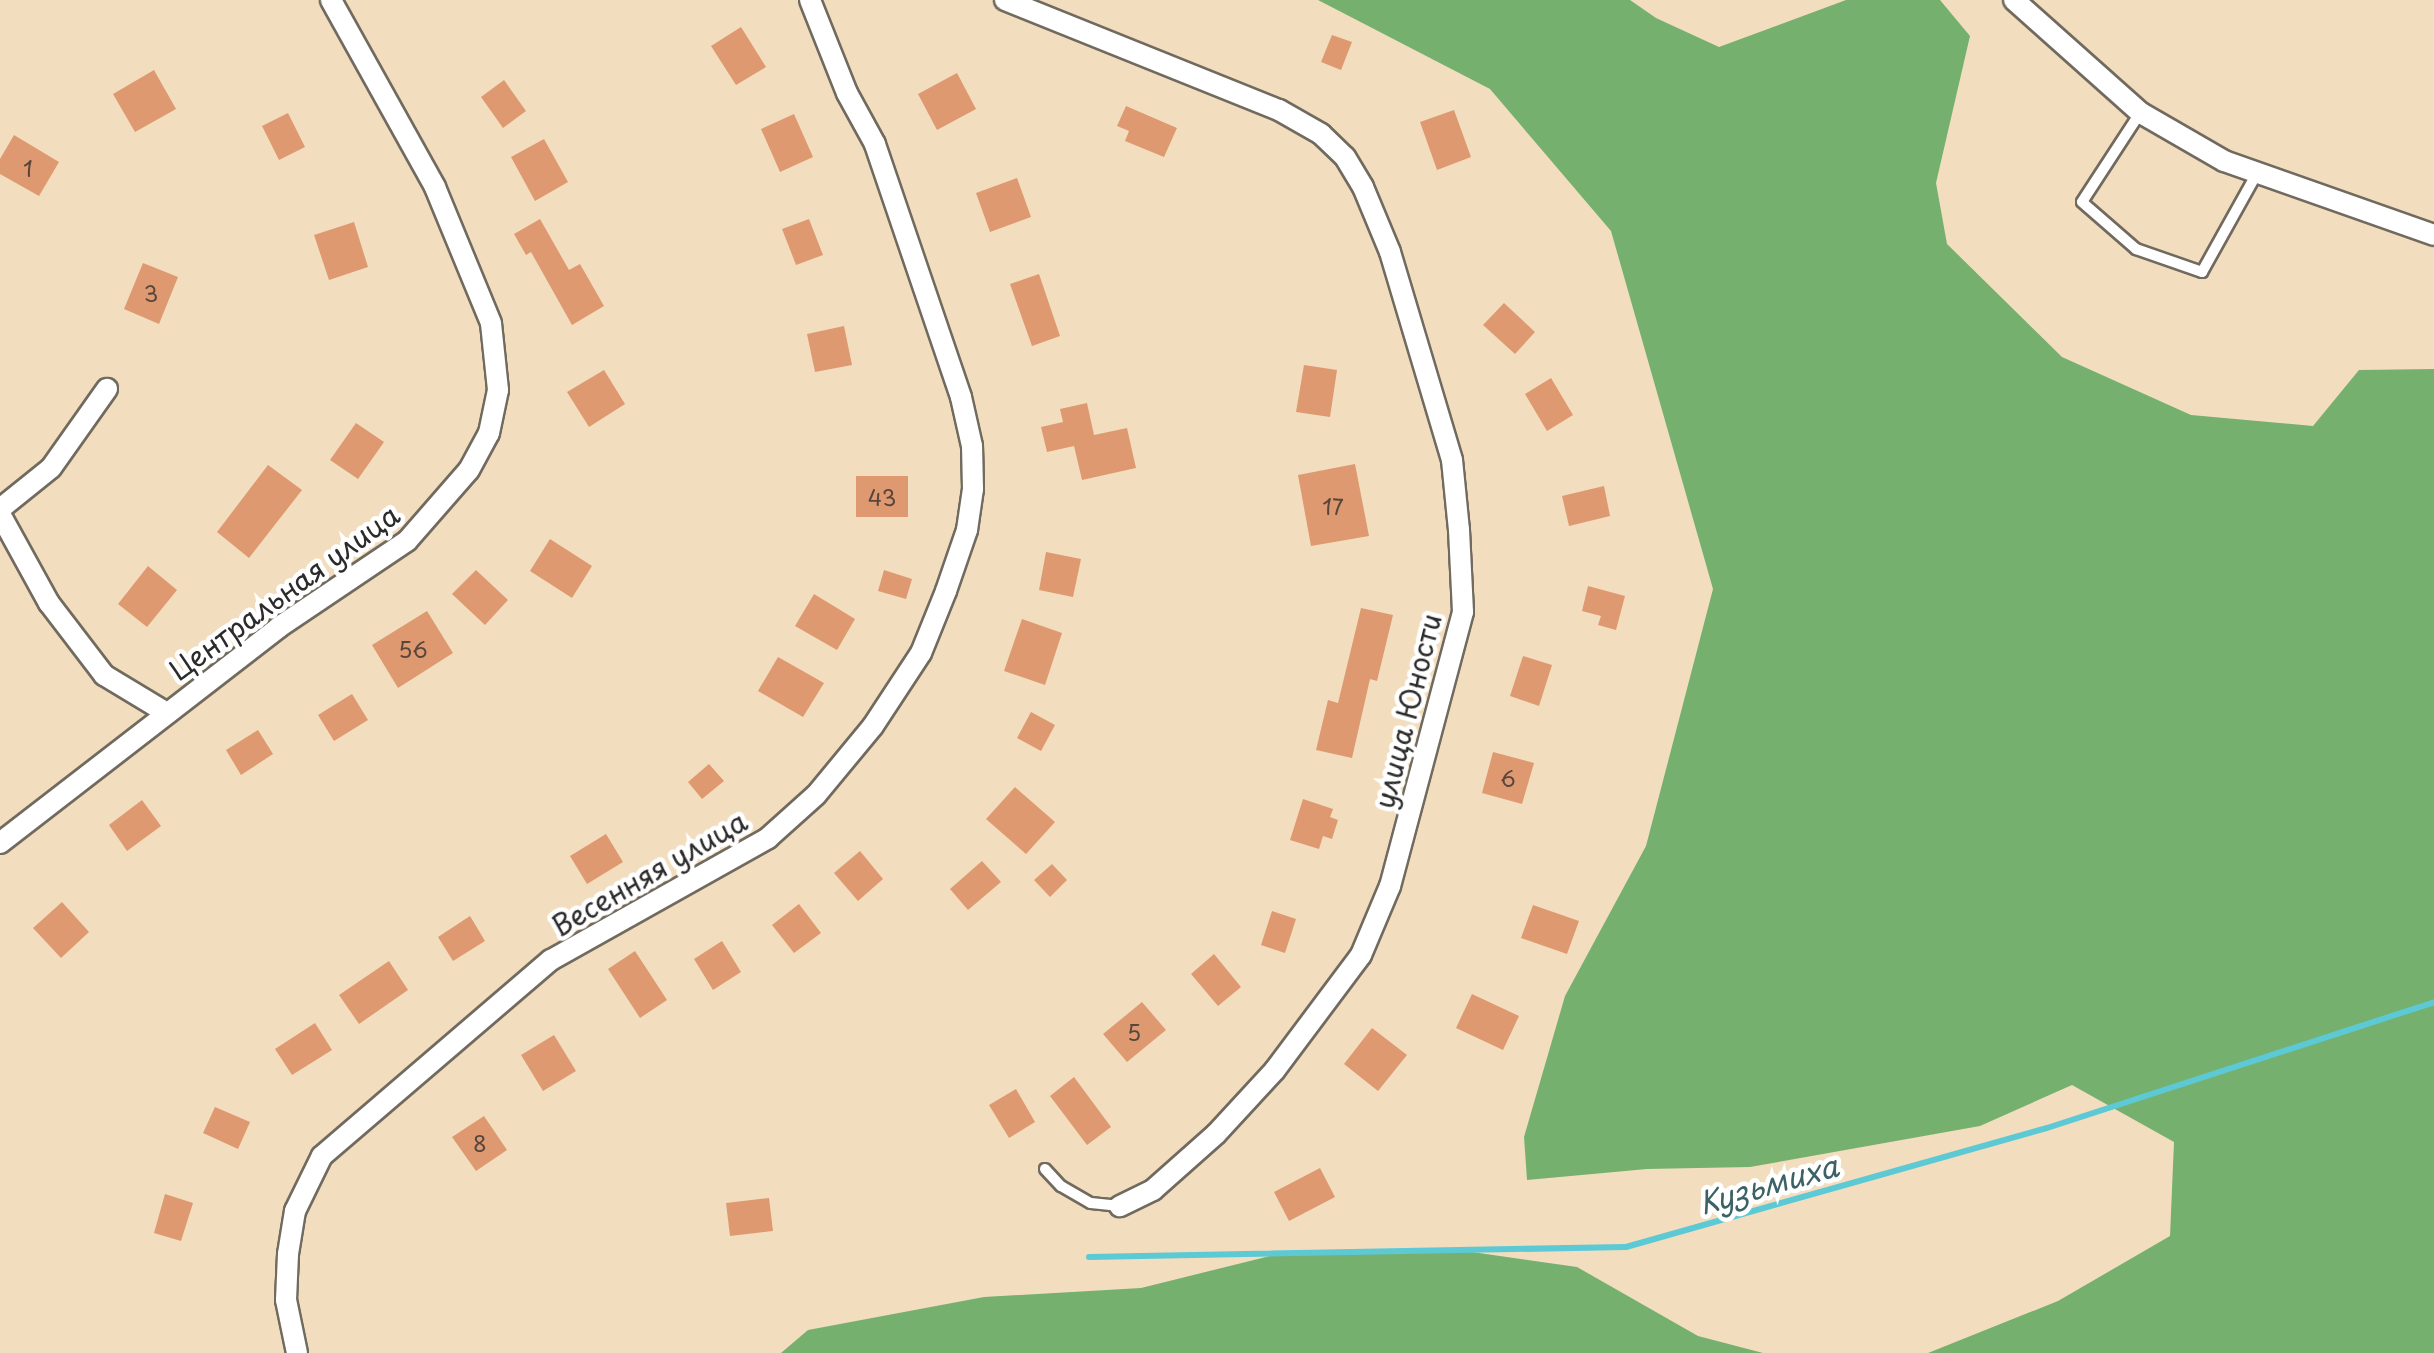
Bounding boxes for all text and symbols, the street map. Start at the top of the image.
house number: 1 [23,155,33,181]
house number: 3 [144,280,158,306]
house number: 43 [868,484,896,510]
house number: 17 [1322,493,1344,519]
street label: Центральная улица [162,497,406,687]
street label: улица Юности [1366,610,1448,812]
house number: 56 [398,636,428,662]
house number: 6 [1500,765,1516,791]
street label: Весенняя улица [545,803,753,943]
house number: 5 [1127,1019,1141,1045]
house number: 8 [473,1130,487,1156]
water label: Кузьмиха [1694,1147,1842,1221]

